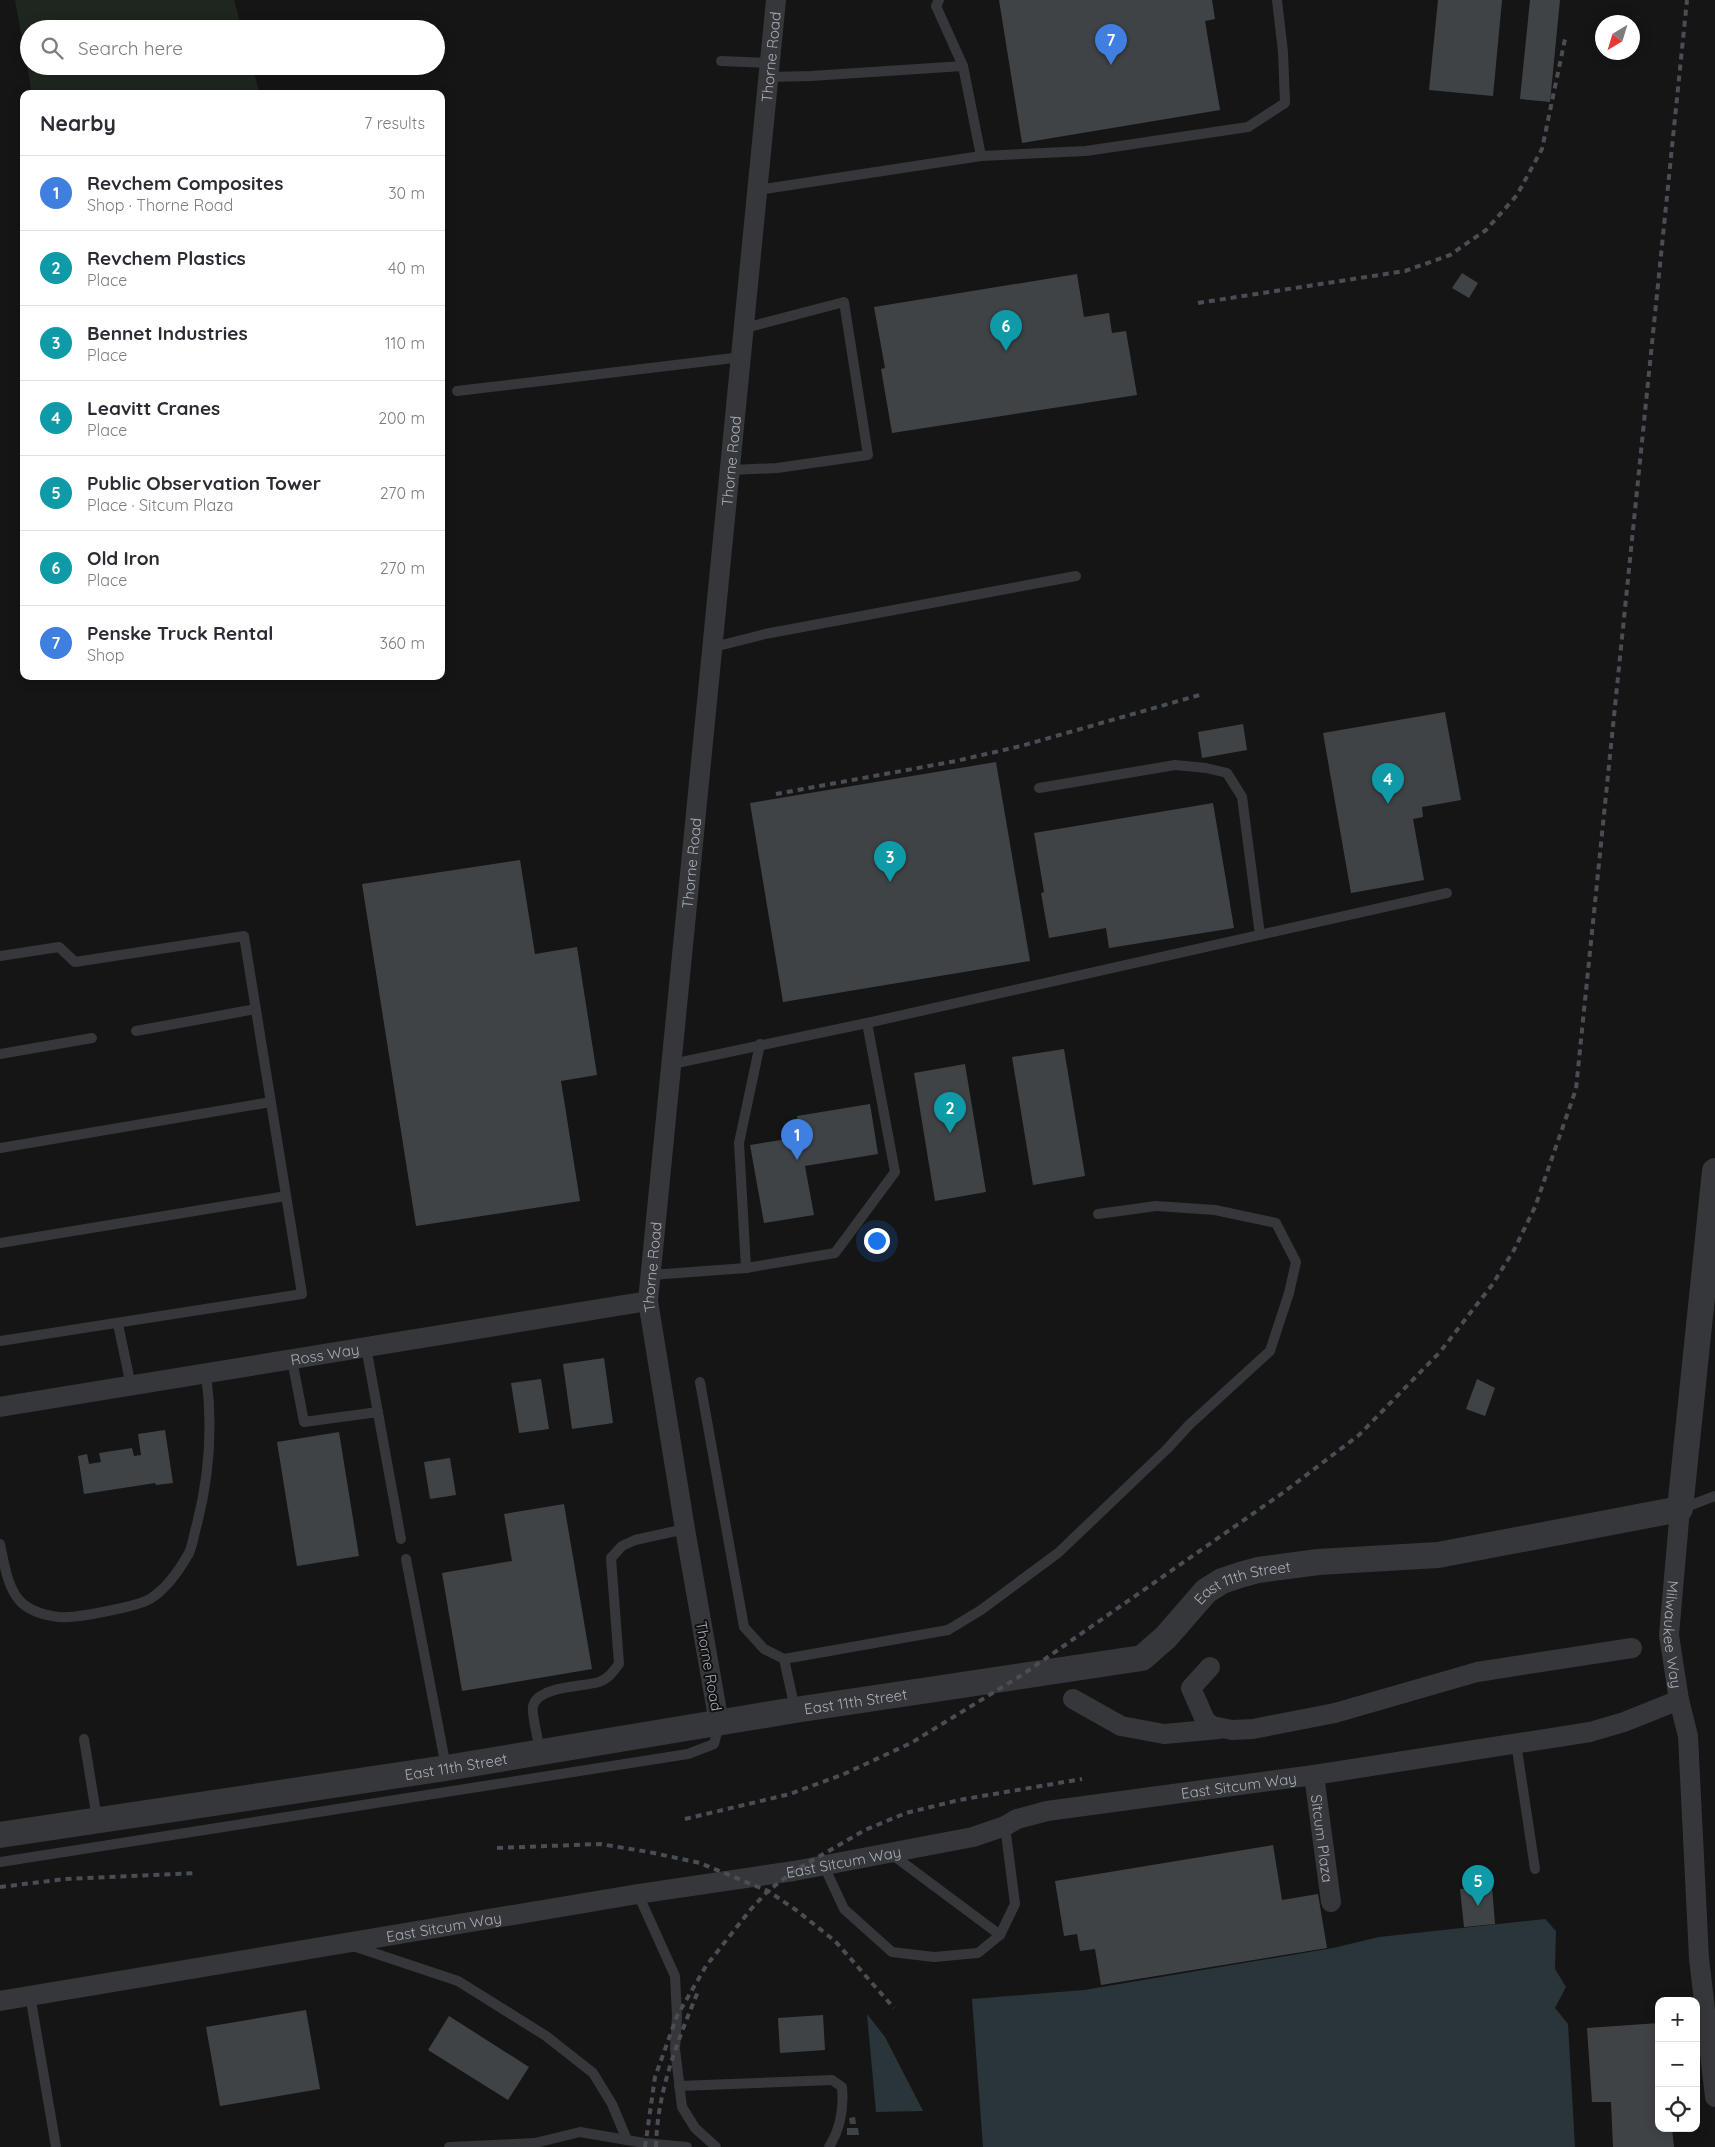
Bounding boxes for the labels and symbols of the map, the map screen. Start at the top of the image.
street label: Thorne Road [756,11,784,103]
north arrow [1595,15,1640,60]
pin: 7 [1095,24,1127,65]
pin: 6 [990,310,1022,351]
street label: Thorne Road [717,415,745,507]
pin: 4 [1372,763,1404,804]
street label: Thorne Road [677,817,705,909]
pin: 3 [874,841,906,882]
pin: 2 [934,1092,966,1133]
pin: 1 [781,1119,813,1160]
street label: Thorne Road [638,1221,665,1314]
your location [864,1228,890,1254]
street label: Ross Way [289,1339,360,1369]
street label: East 11th Street [1189,1556,1292,1608]
street label: Milwaukee Way [1659,1580,1687,1690]
street label: Thorne Road [692,1620,726,1712]
street label: East 11th Street [803,1684,908,1718]
street label: East 11th Street [403,1748,509,1784]
street label: East Sitcum Way [1180,1768,1298,1802]
street label: Sitcum Plaza [1307,1793,1338,1884]
street label: East Sitcum Way [785,1841,903,1882]
pin: 5 [1462,1865,1494,1906]
street label: East Sitcum Way [385,1908,503,1946]

